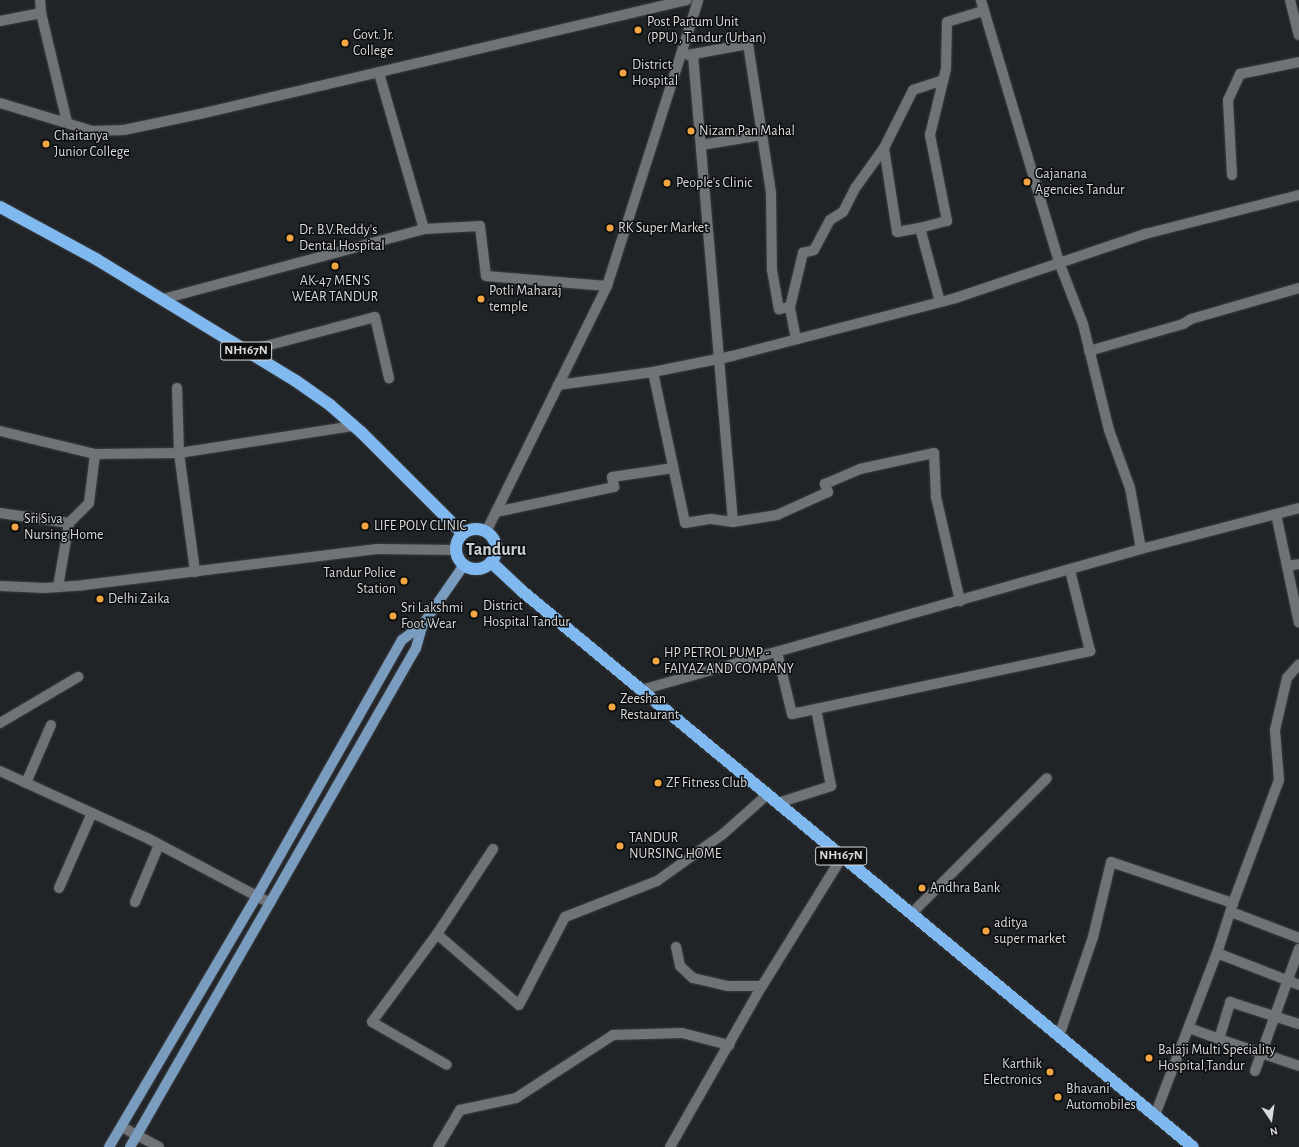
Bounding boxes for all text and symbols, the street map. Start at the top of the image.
place label: Post Partum Unit (PPU), Tandur (Urban) [647,14,767,46]
marker: Post Partum Unit (PPU), Tandur (Urban) [632,24,644,36]
place label: Govt. Jr. College [353,27,394,60]
marker: Govt. Jr. College [340,38,350,48]
place label: District Hospital [632,57,678,90]
marker: District Hospital [617,67,629,79]
place label: Nizam Pan Mahal [699,123,795,139]
marker: Nizam Pan Mahal [686,126,696,136]
place label: Chaitanya Junior College [54,128,130,160]
marker: Chaitanya Junior College [41,139,51,149]
place label: Gajanana Agencies Tandur [1035,166,1125,198]
place label: People's Clinic [676,175,753,191]
marker: People's Clinic [661,177,673,189]
marker: Gajanana Agencies Tandur [1022,177,1032,187]
place label: RK Super Market [618,220,709,236]
place label: Dr. B.V.Reddy's Dental Hospital [299,222,385,254]
marker: RK Super Market [605,223,615,233]
marker: Dr. B.V.Reddy's Dental Hospital [284,232,296,244]
marker: AK-47 MEN'S WEAR TANDUR [330,261,340,271]
place label: AK-47 MEN'S WEAR TANDUR [292,273,378,306]
place label: Potli Maharaj temple [489,283,562,316]
marker: Potli Maharaj temple [476,294,486,304]
road number: NH167N [220,340,272,362]
place label: Sri Siva Nursing Home [24,511,104,544]
place label: LIFE POLY CLINIC [374,518,467,534]
marker: LIFE POLY CLINIC [359,520,371,532]
marker: Sri Siva Nursing Home [9,521,21,533]
district label: Tanduru [466,539,526,561]
place label: Tandur Police Station [323,565,396,598]
marker: Tandur Police Station [399,576,409,586]
place label: Delhi Zaika [108,591,170,607]
marker: Delhi Zaika [95,594,105,604]
place label: District Hospital Tandur [483,598,570,630]
place label: Sri Lakshmi Foot Wear [401,600,463,632]
marker: District Hospital Tandur [468,608,480,620]
marker: Sri Lakshmi Foot Wear [388,611,398,621]
place label: HP PETROL PUMP - FAIYAZ AND COMPANY [664,645,794,678]
marker: HP PETROL PUMP - FAIYAZ AND COMPANY [651,656,661,666]
place label: Zeeshan Restaurant [620,691,679,724]
marker: Zeeshan Restaurant [607,702,617,712]
place label: ZF Fitness Club [666,775,747,791]
marker: ZF Fitness Club [653,778,663,788]
place label: TANDUR NURSING HOME [629,830,722,862]
marker: TANDUR NURSING HOME [614,840,626,852]
road number: NH167N [815,845,867,867]
place label: Andhra Bank [930,880,1000,896]
marker: Andhra Bank [917,883,927,893]
place label: aditya super market [994,915,1066,948]
marker: aditya super market [981,926,991,936]
place label: Balaji Multi Speciality Hospital,Tandur [1158,1042,1276,1074]
marker: Balaji Multi Speciality Hospital,Tandur [1143,1052,1155,1064]
place label: Karthik Electronics [983,1056,1042,1088]
marker: Karthik Electronics [1045,1067,1055,1077]
place label: Bhavani Automobiles [1066,1081,1136,1114]
marker: Bhavani Automobiles [1053,1092,1063,1102]
north arrow [1251,1099,1291,1139]
text: N [1269,1125,1279,1137]

